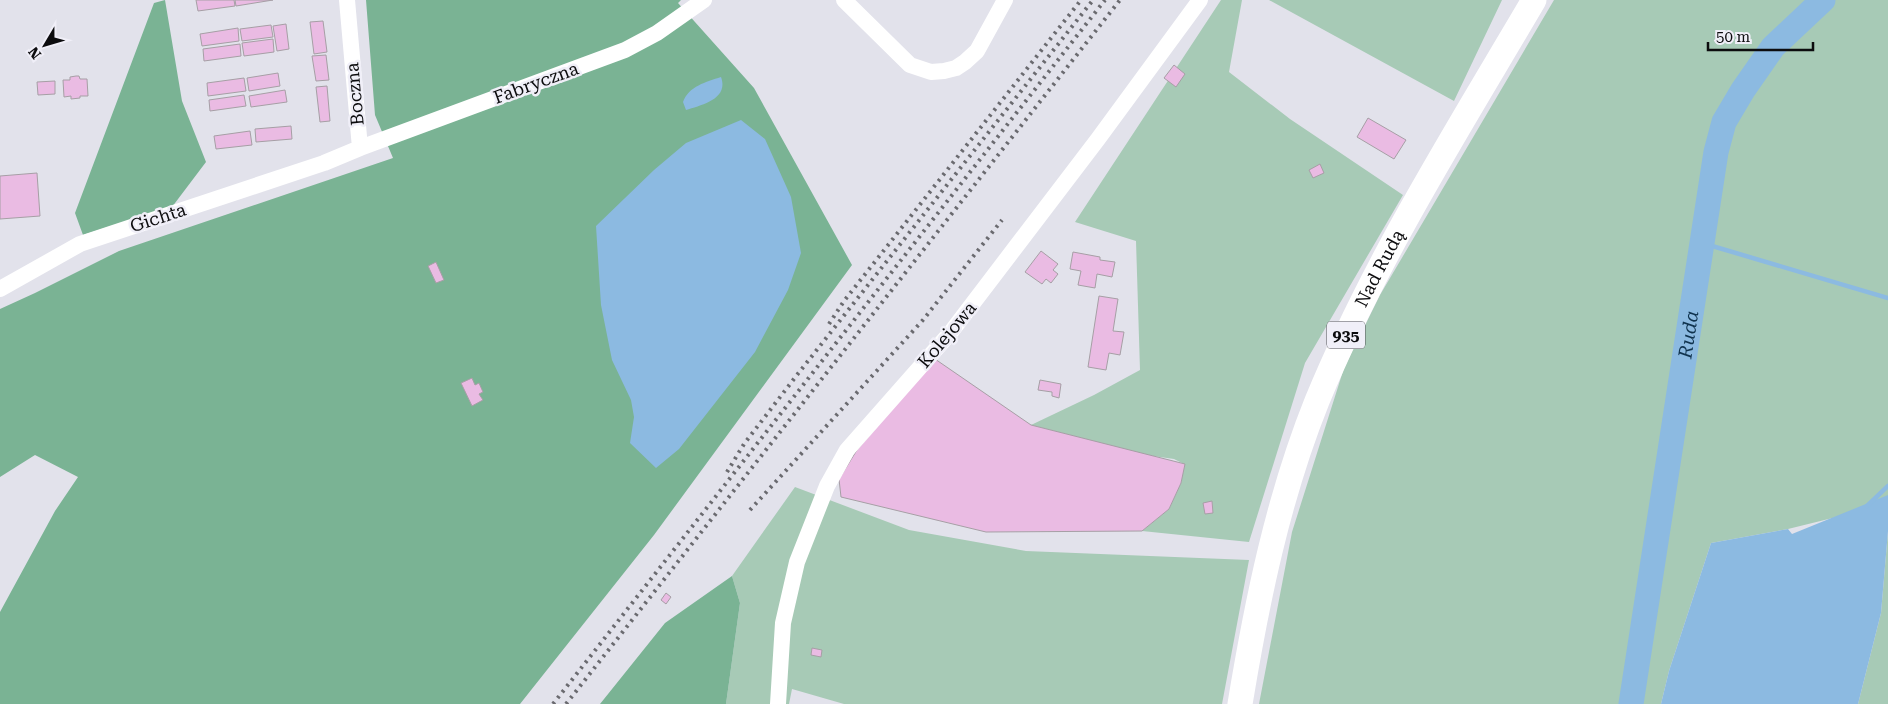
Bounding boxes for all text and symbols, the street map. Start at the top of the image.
north arrow [20,20,70,70]
scale bar [1708,20,1813,52]
text: 50 m [1716,28,1751,46]
text: N [25,44,44,62]
street label: Fabryczna [490,57,582,108]
street label: Boczna [341,61,368,126]
street label: Gichta [127,199,189,236]
street label: Nad Rudą [1350,226,1408,310]
street label: Kolejowa [913,297,980,372]
water label: Ruda [1673,309,1703,361]
road number: 935 [1327,322,1365,348]

